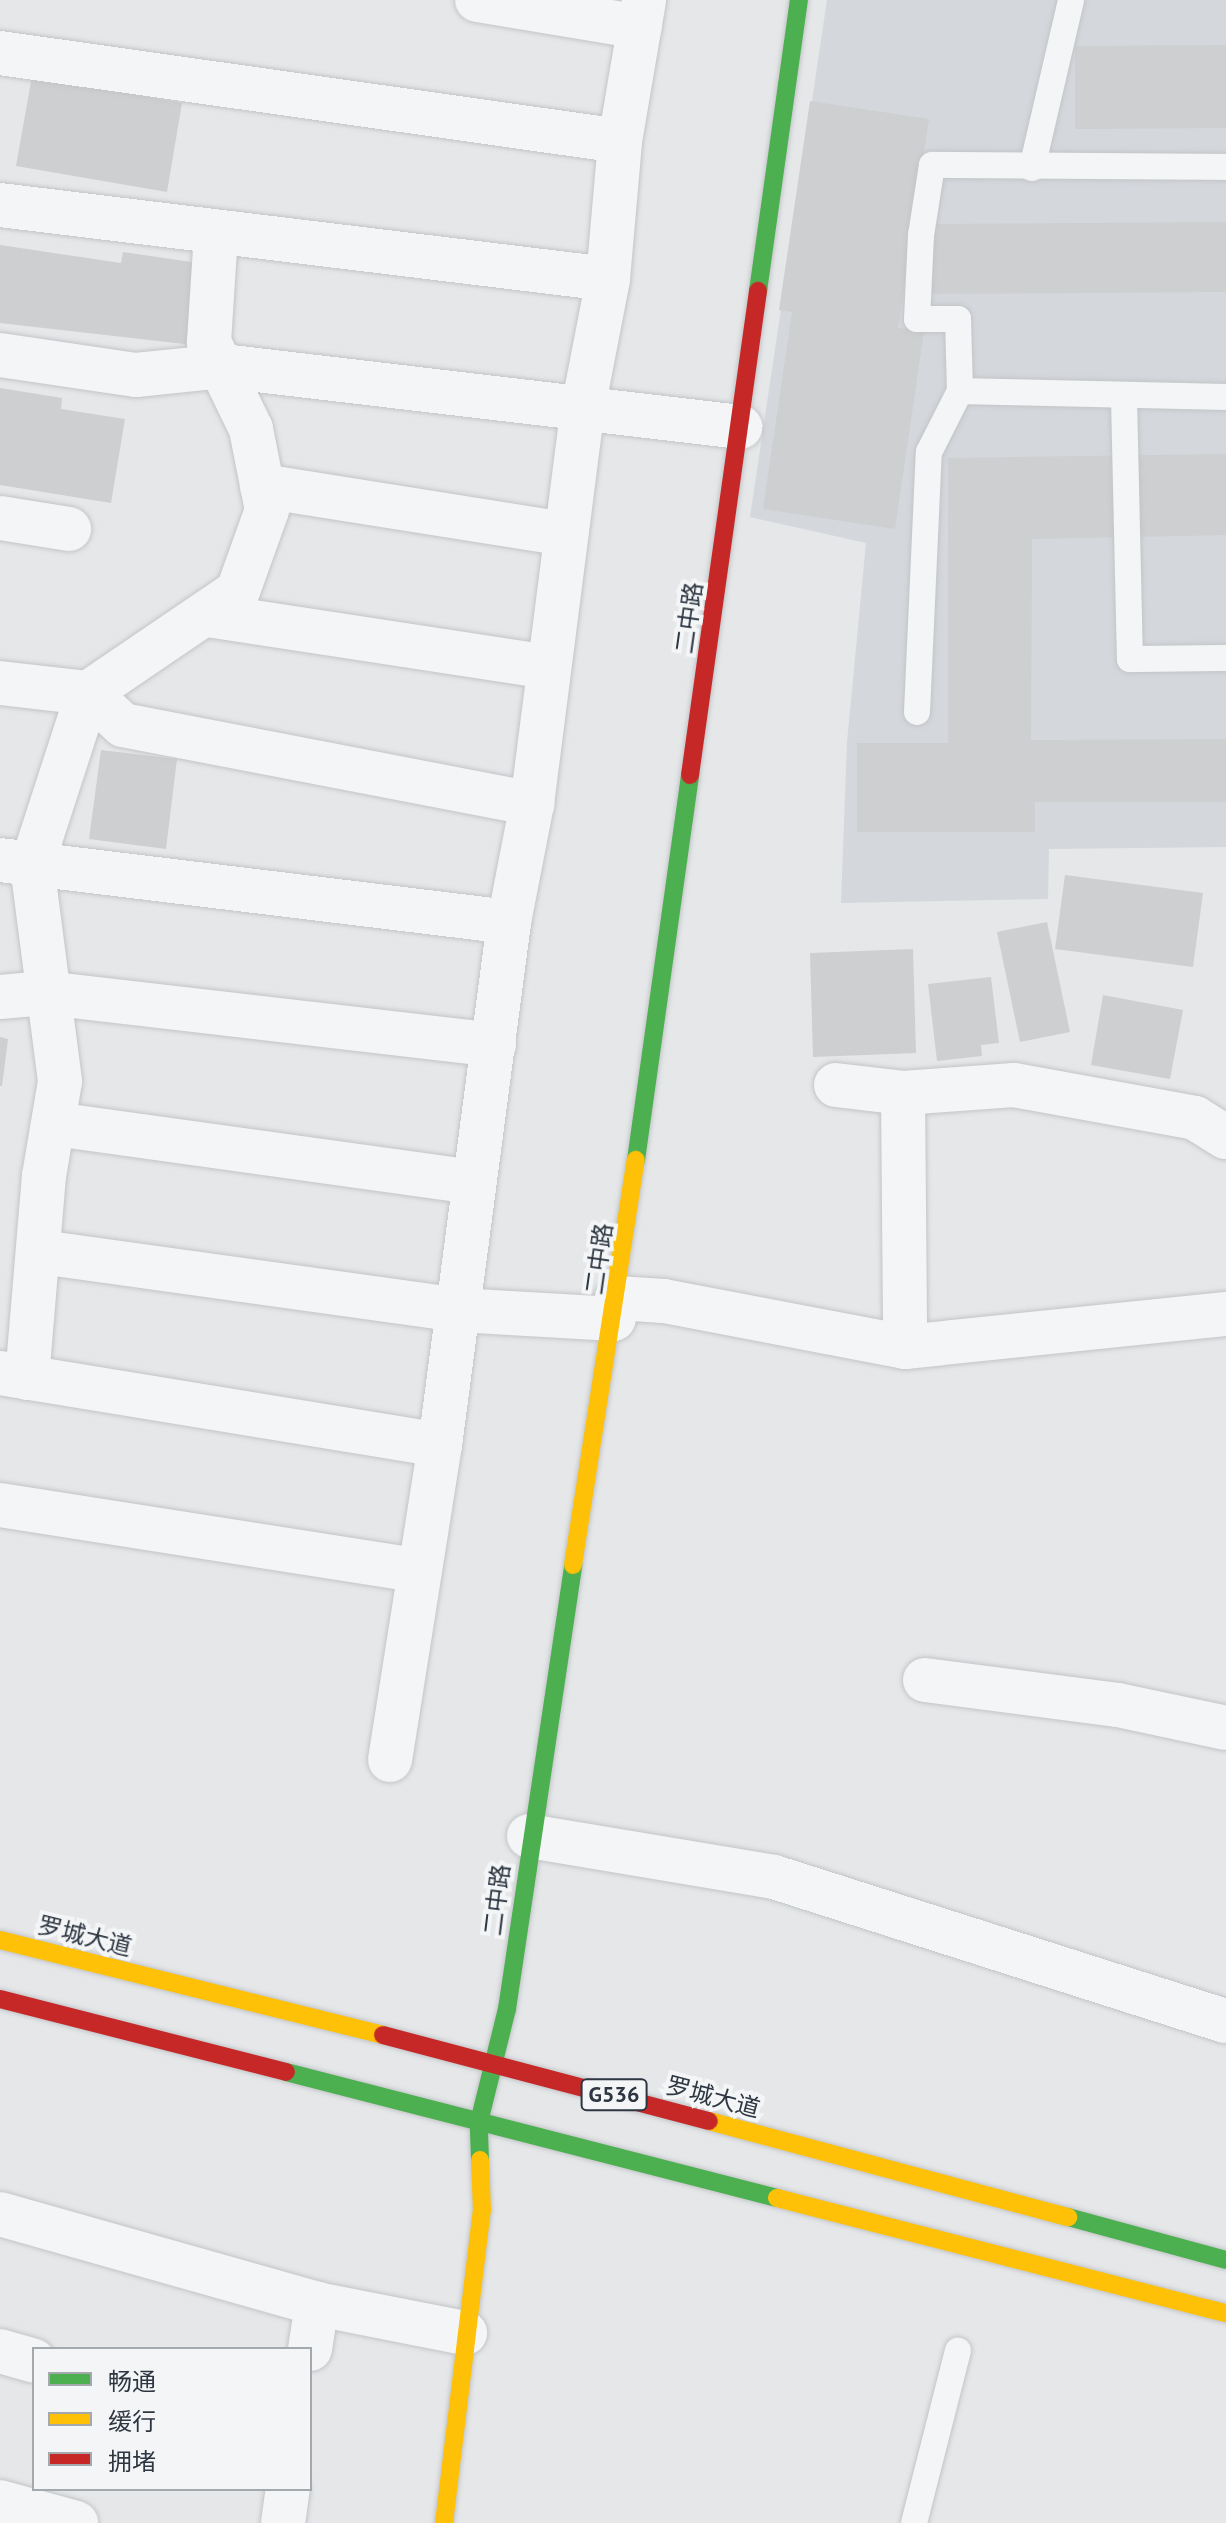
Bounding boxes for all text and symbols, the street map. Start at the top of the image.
street label: 二中路 [670,580,708,656]
street label: 二中路 [580,1221,618,1297]
street label: 二中路 [478,1863,516,1937]
street label: 罗城大道 [35,1910,135,1962]
street label: 罗城大道 [663,2071,763,2123]
road number: G536 [580,2077,648,2113]
legend [32,2347,312,2491]
text: 畅通 [108,2366,156,2397]
text: 缓行 [108,2406,156,2437]
text: 拥堵 [108,2446,156,2477]

